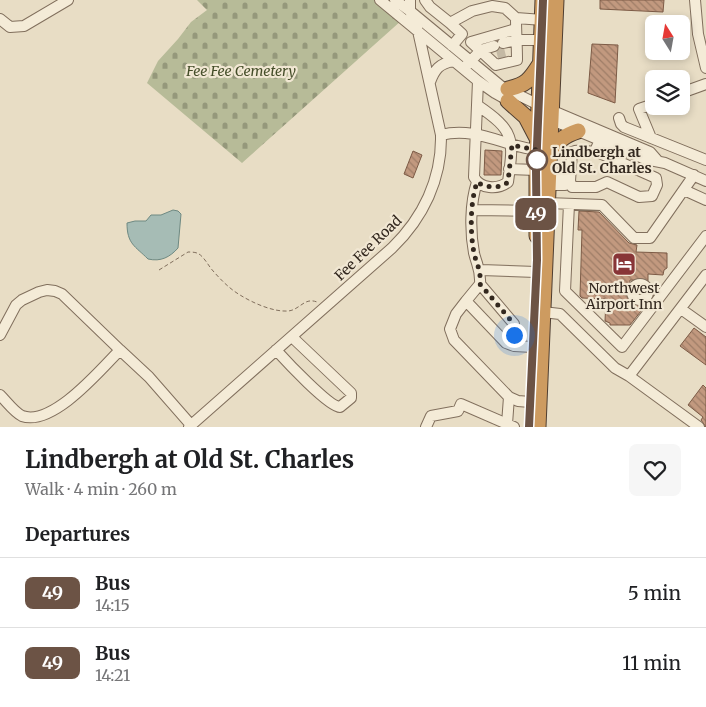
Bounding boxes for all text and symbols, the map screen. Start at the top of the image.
north arrow [645,15,690,60]
map controls [645,15,690,115]
park label: Fee Fee Cemetery [185,62,296,80]
button: layers [645,70,690,115]
place label: Lindbergh at Old St. Charles [552,143,652,177]
marker: Lindbergh at Old St. Charles [526,149,548,171]
line badge: 49 [514,198,558,230]
text: 49 [525,202,547,225]
street label: Fee Fee Road [331,211,406,285]
hotel icon: Northwest Airport Inn [611,251,637,277]
place label: Northwest Airport Inn [585,279,662,313]
your location [502,323,527,348]
text: Lindbergh at Old St. Charles [25,444,354,475]
button: heart [629,444,681,496]
text: Walk · 4 min · 260 m [25,479,177,499]
text: Departures [25,522,130,546]
text: Bus [95,571,130,595]
text: 49 [42,581,63,604]
text: 5 min [628,581,681,605]
text: 14:15 [95,595,130,615]
text: Bus [95,641,130,665]
text: 49 [42,651,63,674]
text: 11 min [622,651,681,675]
text: 14:21 [95,665,130,685]

